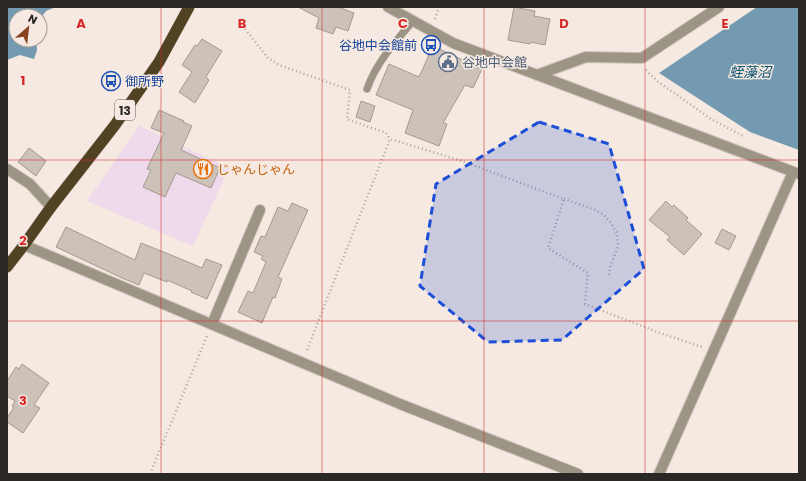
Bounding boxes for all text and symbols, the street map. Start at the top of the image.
north arrow [8,8,48,48]
text: N [25,10,40,28]
text: A [76,14,86,33]
text: B [238,14,247,33]
text: C [398,14,408,33]
text: D [559,14,569,33]
text: E [721,14,729,33]
bus stop icon: 谷地中会館前 [420,34,442,56]
place label: 谷地中会館前 [339,36,417,55]
public building icon: 谷地中会館 [437,51,459,73]
place label: 谷地中会館 [462,53,527,72]
water label: 蛭藻沼 [729,62,773,82]
bus stop icon: 御所野 [100,70,122,92]
text: 1 [21,71,25,90]
place label: 御所野 [125,72,164,91]
road number: 13 [115,100,135,120]
restaurant icon: じゃんじゃん [192,158,214,180]
place label: じゃんじゃん [217,160,295,179]
text: 2 [19,231,27,250]
text: 3 [19,391,27,410]

